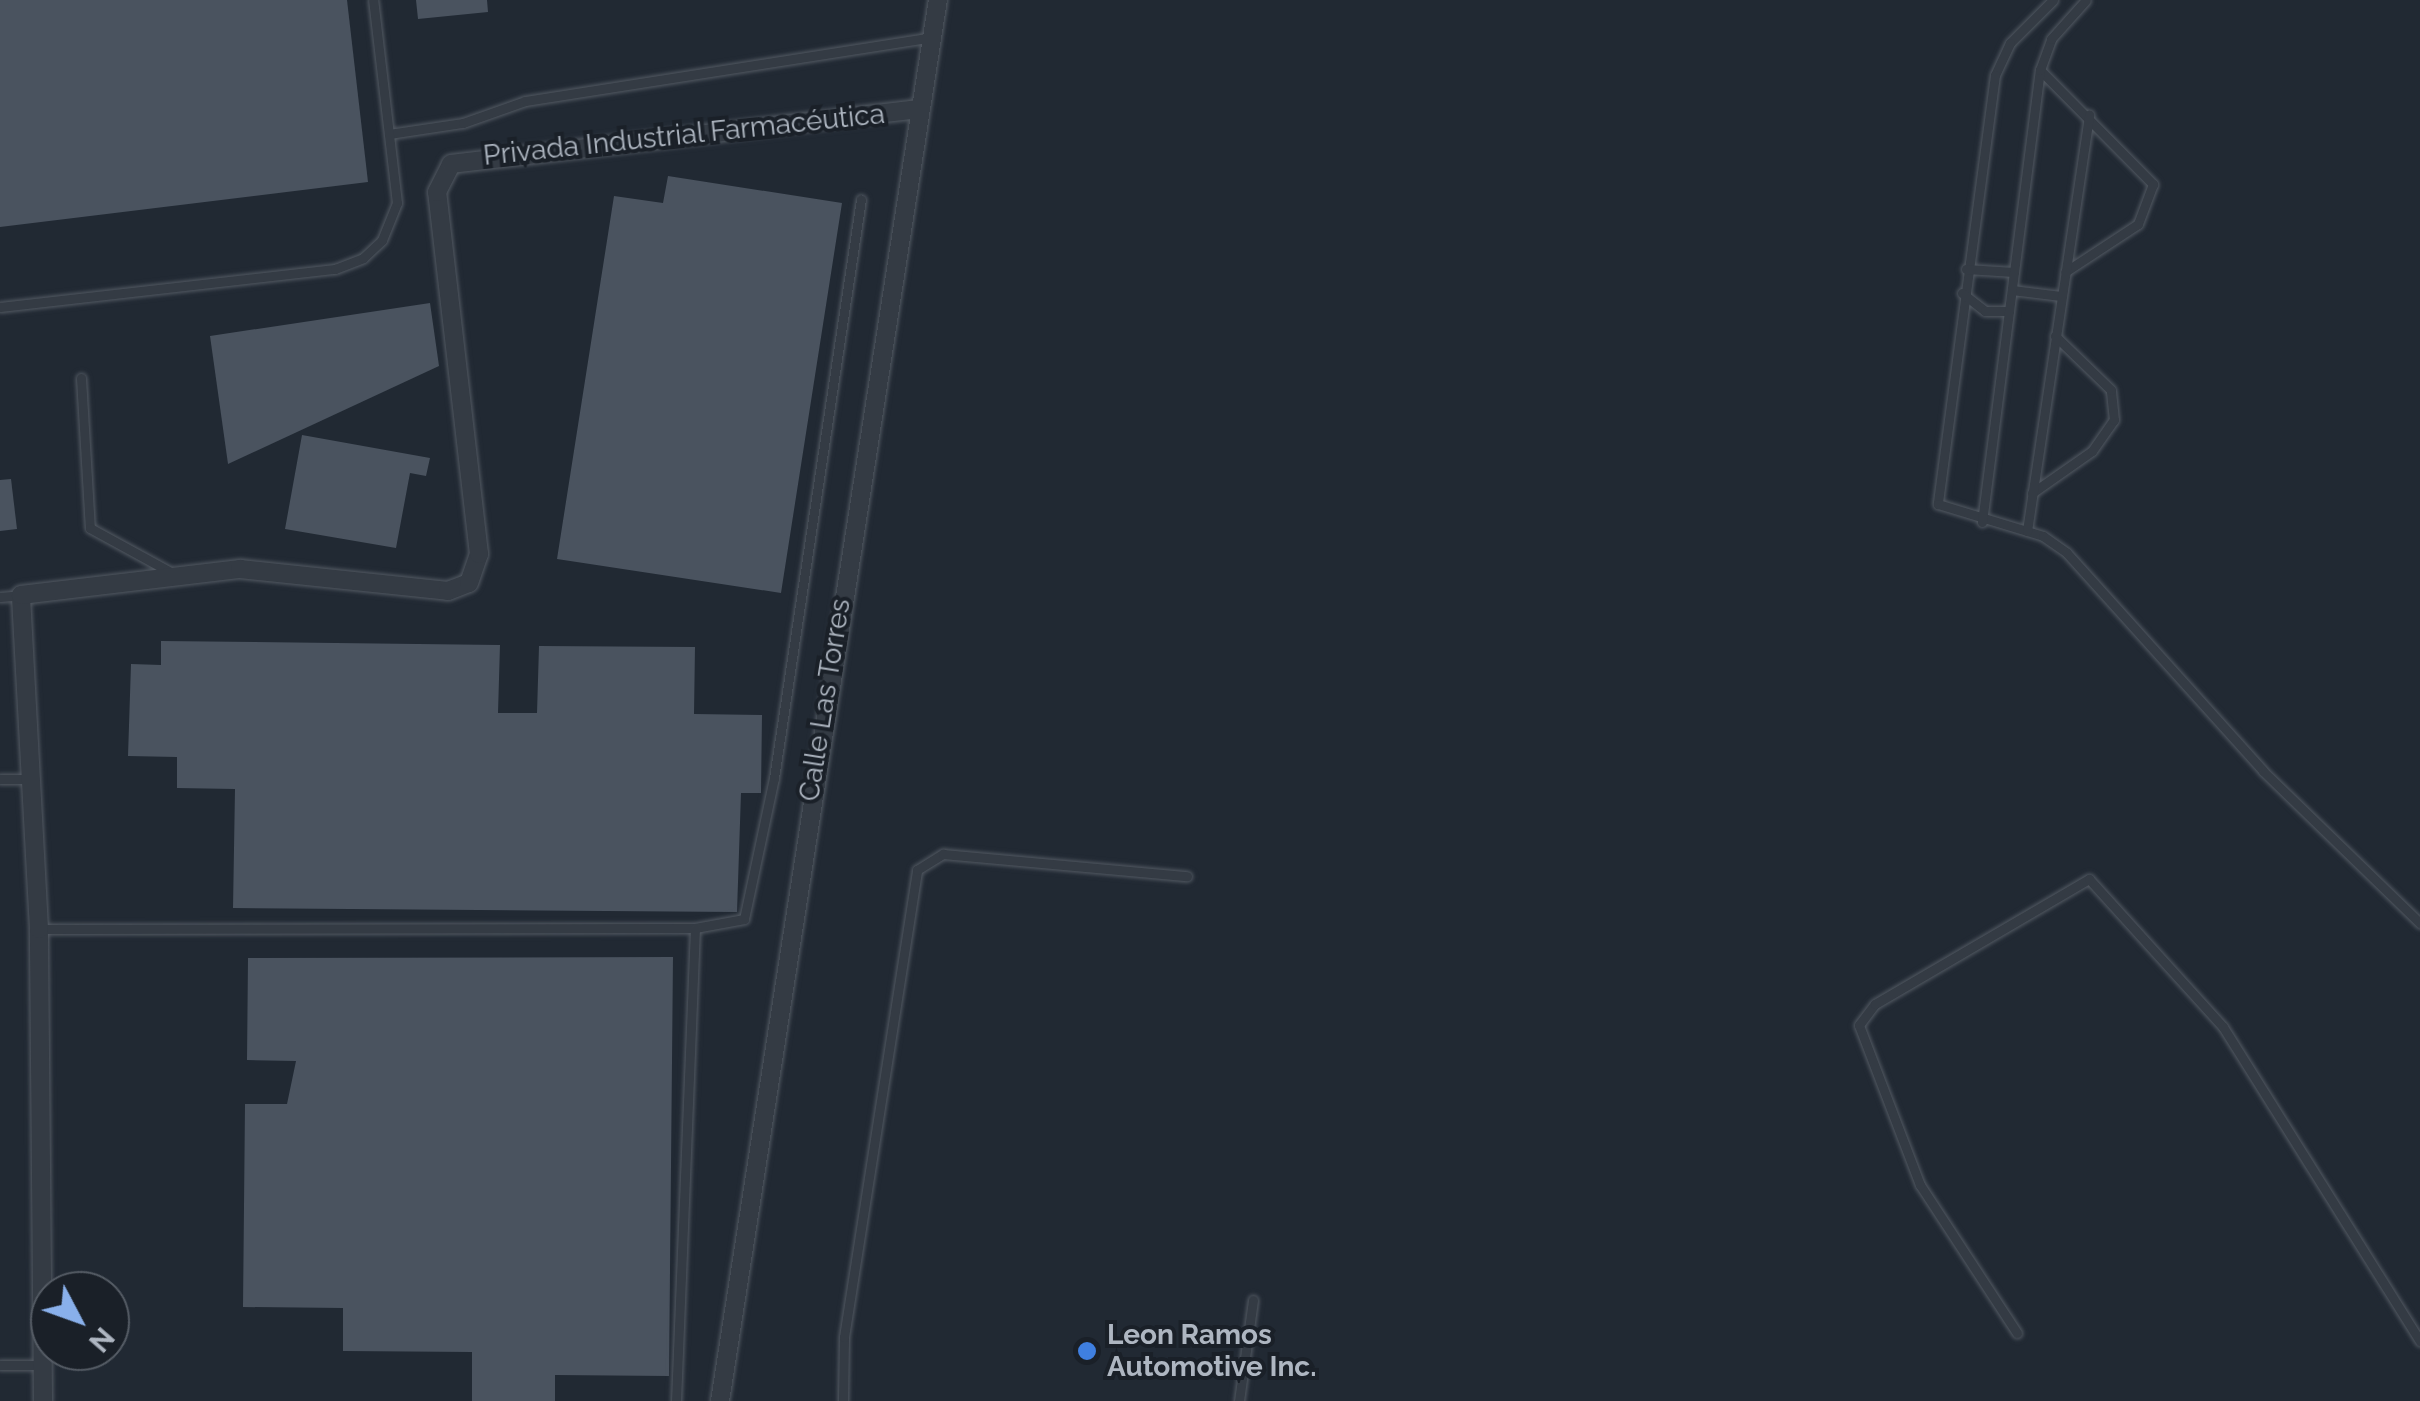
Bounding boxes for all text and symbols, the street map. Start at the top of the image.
street label: Privada Industrial Farmacéutica [481,97,887,173]
street label: Calle Las Torres [792,596,858,804]
north arrow [30,1271,130,1371]
place label: Leon Ramos Automotive Inc. [1107,1318,1316,1384]
text: N [82,1321,121,1359]
marker: Leon Ramos Automotive Inc. [1076,1340,1098,1362]

